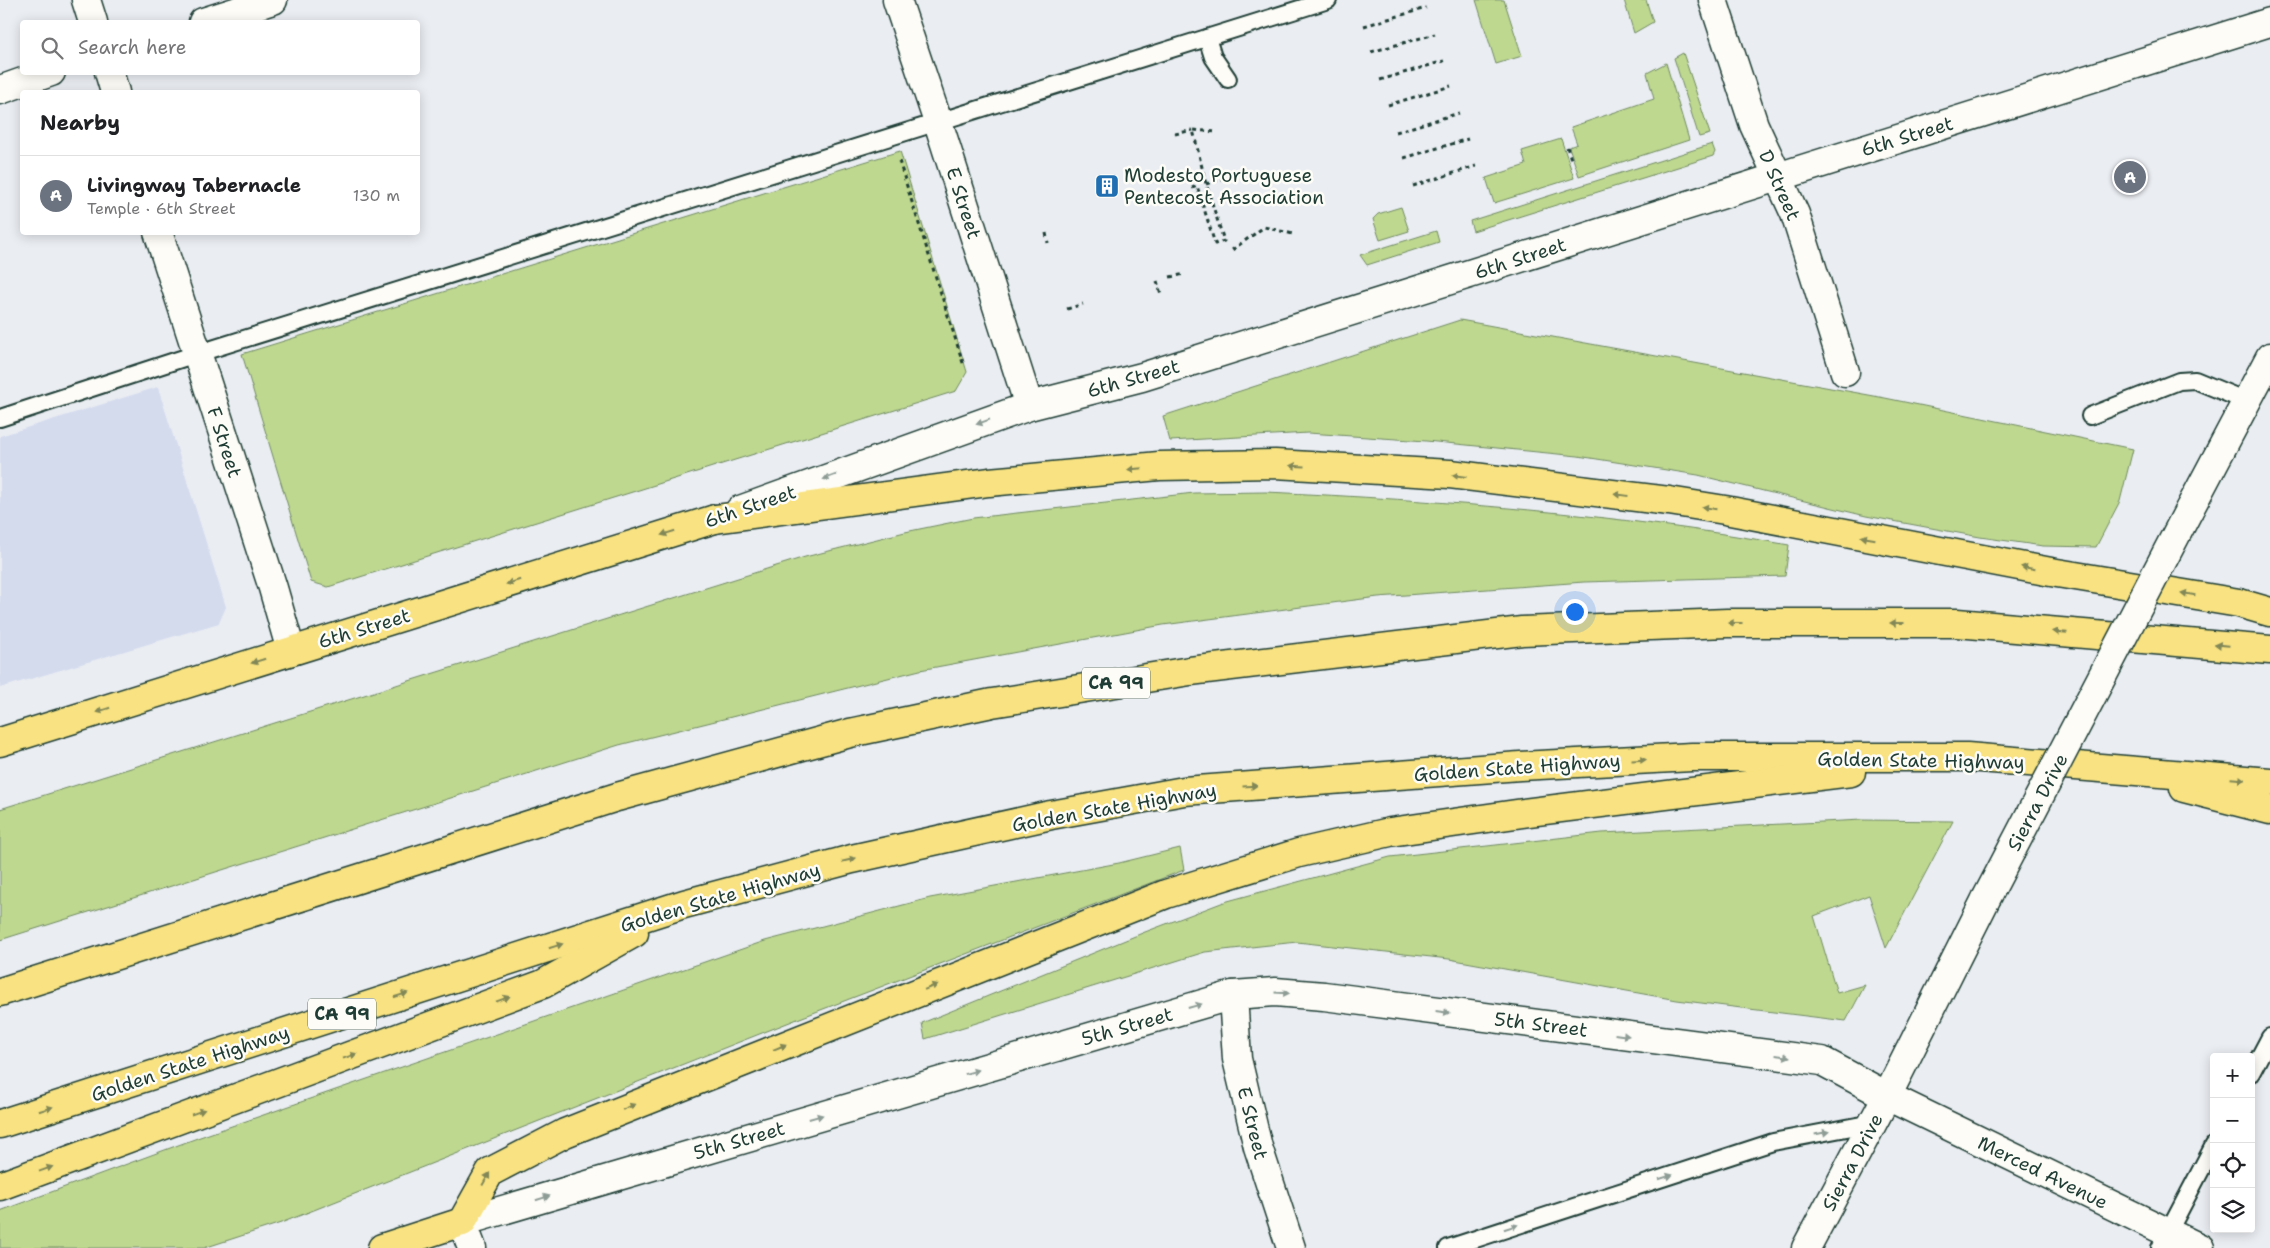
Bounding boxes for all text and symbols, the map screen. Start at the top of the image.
search box [20,20,420,75]
icon: search [38,34,66,62]
text: Search here [78,35,187,60]
text: Nearby [40,109,120,137]
street label: 6th Street [1858,111,1956,162]
street label: D Street [1753,146,1806,224]
pin: A [2114,158,2146,196]
place label: Modesto Portuguese Pentecost Association [1124,163,1324,210]
street label: E Street [940,164,987,242]
text: Livingway Tabernacle [87,173,301,198]
building icon: Modesto Portuguese Pentecost Association [1094,173,1120,199]
text: A [50,185,62,206]
text: 130 m [353,185,400,206]
text: Temple · 6th Street [87,198,236,219]
street label: 6th Street [1471,232,1569,285]
street label: 6th Street [1084,353,1182,404]
street label: F Street [201,404,248,481]
one-way arrow [975,418,990,426]
one-way arrow [1289,461,1305,469]
one-way arrow [1127,465,1143,473]
one-way arrow [1451,472,1467,480]
one-way arrow [822,473,837,481]
street label: 6th Street [701,479,799,534]
one-way arrow [1612,491,1628,499]
one-way arrow [1700,503,1716,511]
one-way arrow [661,530,676,538]
one-way arrow [1860,534,1876,542]
one-way arrow [2020,563,2036,571]
one-way arrow [505,578,520,586]
one-way arrow [2180,590,2196,598]
your location [1562,599,1588,625]
street label: 6th Street [315,603,413,654]
one-way arrow [1727,619,1743,627]
one-way arrow [1889,619,1905,627]
one-way arrow [2051,627,2067,635]
one-way arrow [2213,641,2229,649]
one-way arrow [250,658,265,666]
road number: CA 99 [1082,668,1150,698]
one-way arrow [95,706,110,714]
street label: Golden State Highway [1817,746,2025,775]
street label: Golden State Highway [1413,748,1621,787]
street label: Sierra Drive [2001,749,2074,855]
one-way arrow [1631,755,1647,763]
one-way arrow [2230,776,2246,784]
street label: Golden State Highway [1010,777,1218,838]
one-way arrow [1242,782,1258,790]
one-way arrow [842,856,857,864]
street label: Golden State Highway [617,857,823,938]
one-way arrow [548,941,563,949]
one-way arrow [924,982,939,990]
one-way arrow [1274,989,1290,997]
one-way arrow [394,991,409,999]
one-way arrow [495,995,510,1002]
road number: CA 99 [308,999,376,1030]
one-way arrow [1188,1001,1203,1009]
street label: 5th Street [1079,1002,1176,1051]
street label: 5th Street [1493,1006,1589,1043]
one-way arrow [1436,1008,1452,1016]
street label: Golden State Highway [88,1020,293,1107]
one-way arrow [1614,1031,1630,1039]
one-way arrow [773,1042,788,1050]
one-way arrow [343,1052,358,1060]
one-way arrow [1775,1052,1791,1060]
map controls [2210,1053,2255,1233]
button: + [2210,1053,2255,1098]
one-way arrow [964,1067,979,1075]
street label: E Street [1231,1084,1274,1162]
button: − [2210,1098,2255,1143]
one-way arrow [622,1102,637,1110]
one-way arrow [39,1105,54,1113]
one-way arrow [191,1108,206,1116]
street label: Sierra Drive [1816,1109,1889,1215]
one-way arrow [809,1113,824,1121]
street label: 5th Street [691,1116,788,1165]
one-way arrow [1814,1128,1830,1136]
street label: Merced Avenue [1974,1130,2112,1215]
button: locate [2210,1143,2255,1188]
one-way arrow [38,1165,53,1172]
one-way arrow [482,1172,490,1187]
one-way arrow [1658,1173,1673,1180]
button: layers [2210,1188,2255,1233]
one-way arrow [535,1193,550,1201]
one-way arrow [1504,1223,1519,1231]

